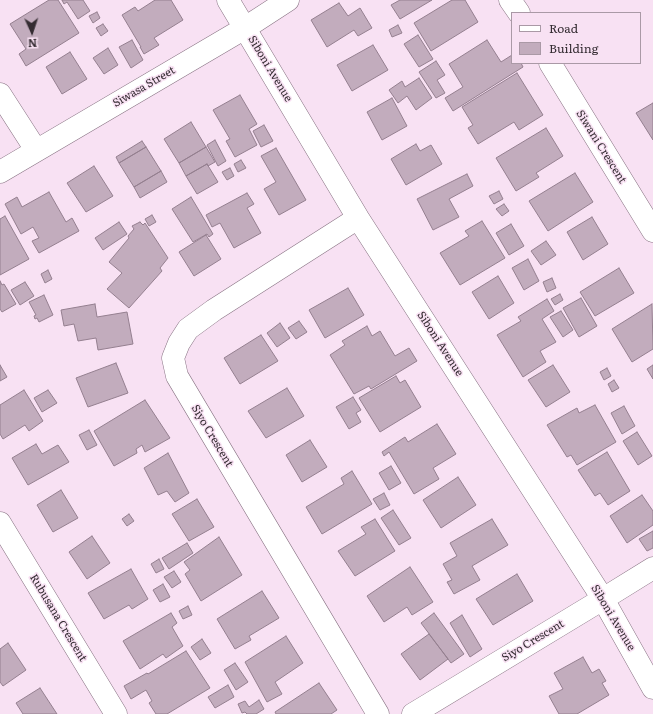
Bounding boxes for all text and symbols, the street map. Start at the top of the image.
north arrow [12,12,52,52]
legend [511,12,641,64]
text: Road [549,19,578,37]
street label: Siboni Avenue [245,34,295,104]
text: N [28,36,38,52]
text: Building [549,39,598,57]
street label: Siwasa Street [111,64,177,110]
street label: Siwani Crescent [573,108,629,186]
street label: Siboni Avenue [414,309,466,379]
street label: Siyo Crescent [188,402,236,470]
street label: Rubusana Crescent [27,572,89,664]
street label: Siboni Avenue [588,583,638,653]
street label: Siyo Crescent [499,617,567,665]

